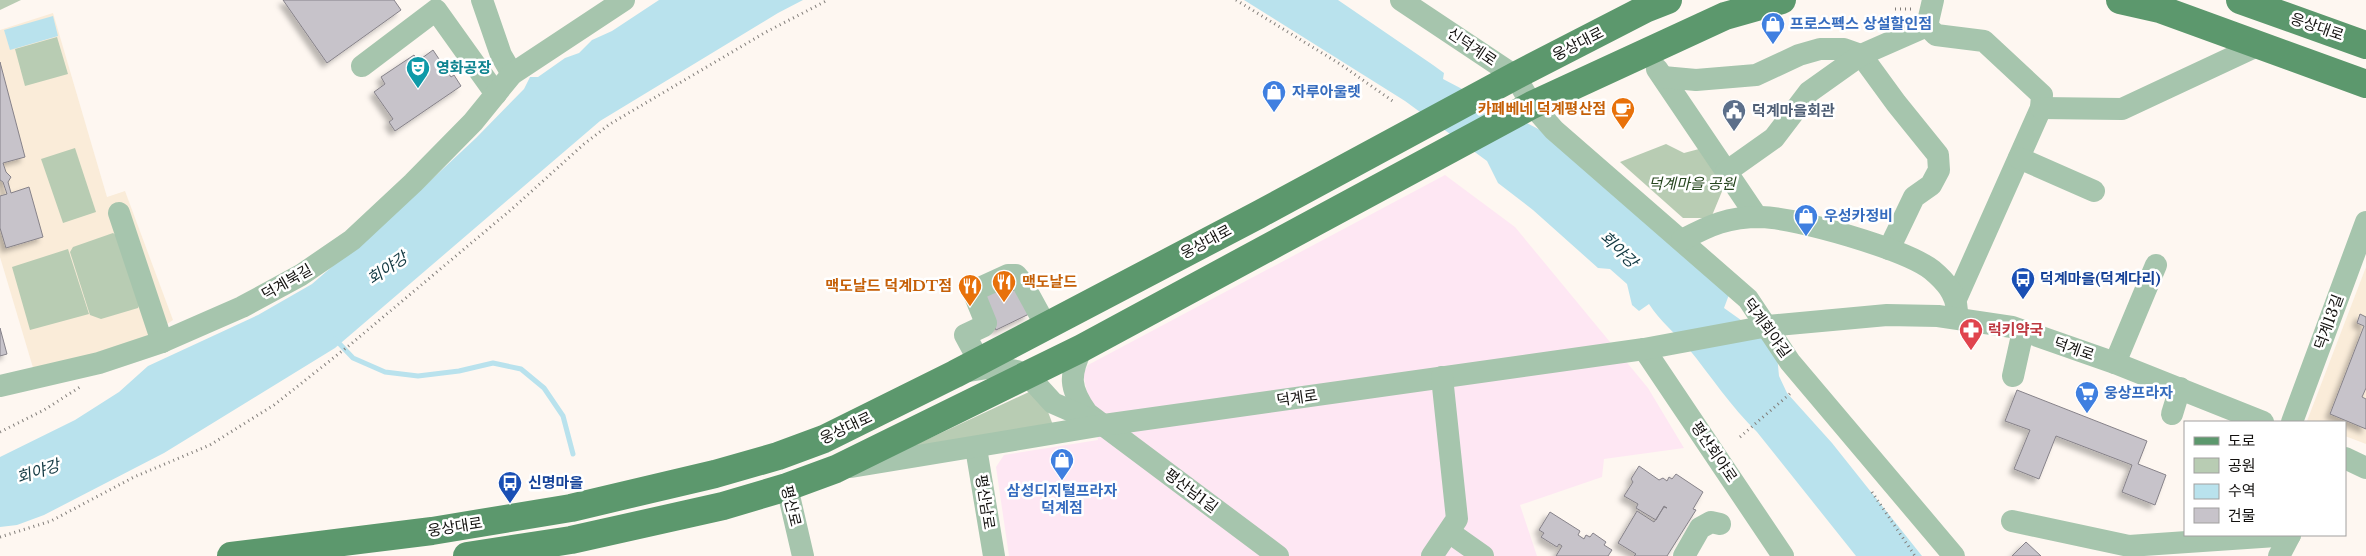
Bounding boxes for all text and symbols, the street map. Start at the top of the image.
street label: 웅상대로 [2288,9,2346,44]
shop icon: 프로스펙스 상설할인점 [1760,11,1786,45]
place label: 프로스펙스 상설할인점 [1790,14,1932,33]
street label: 신덕계로 [1444,23,1500,70]
street label: 웅상대로 [1549,23,1607,65]
theatre icon: 영화공장 [405,55,431,89]
place label: 영화공장 [436,58,491,77]
shop icon: 자루아울렛 [1261,79,1287,113]
place label: 자루아울렛 [1292,82,1361,101]
cafe icon: 카페베네 덕계평산점 [1610,96,1636,130]
public building icon: 덕계마을회관 [1721,98,1747,132]
place label: 카페베네 덕계평산점 [1478,99,1606,118]
place label: 덕계마을회관 [1752,101,1835,120]
park label: 덕계마을 공원 [1649,174,1737,193]
shop icon: 우성카정비 [1793,203,1819,237]
place label: 우성카정비 [1824,206,1893,225]
street label: 웅상대로 [1177,220,1235,263]
water label: 회야강 [1596,226,1643,273]
water label: 회야강 [363,246,413,289]
street label: 덕계북길 [258,260,315,304]
bus stop icon: 덕계마을(덕계다리) [2010,266,2036,300]
restaurant icon: 맥도날드 [991,269,1017,303]
place label: 덕계마을(덕계다리) [2040,269,2161,288]
place label: 맥도날드 [1022,272,1077,291]
restaurant icon: 맥도날드 덕계DT점 [957,273,983,307]
place label: 맥도날드 덕계DT점 [825,276,952,295]
street label: 덕계13길 [2310,292,2347,352]
street label: 덕계회야길 [1739,294,1795,361]
pharmacy icon: 럭키약국 [1958,317,1984,351]
place label: 럭키약국 [1988,320,2043,339]
street label: 덕계로 [2051,333,2097,364]
supermarket icon: 웅상프라자 [2074,380,2100,414]
place label: 웅상프라자 [2104,383,2173,402]
street label: 덕계로 [1275,385,1319,410]
street label: 웅상대로 [817,407,875,448]
street label: 평산회야로 [1687,418,1742,486]
legend [2184,421,2346,536]
text: 도로 [2228,431,2256,450]
shop icon: 삼성디지털프라자 덕계점 [1049,447,1075,481]
water label: 회야강 [14,454,64,487]
text: 공원 [2228,456,2256,475]
street label: 평산남1길 [1161,464,1222,517]
bus stop icon: 신명마을 [497,470,523,504]
place label: 신명마을 [528,473,583,492]
street label: 평산남로 [972,473,999,531]
place label: 삼성디지털프라자 덕계점 [1007,481,1117,517]
text: 수역 [2228,481,2256,500]
street label: 평산로 [777,483,806,528]
text: 건물 [2228,506,2256,525]
street label: 웅상대로 [426,513,484,540]

